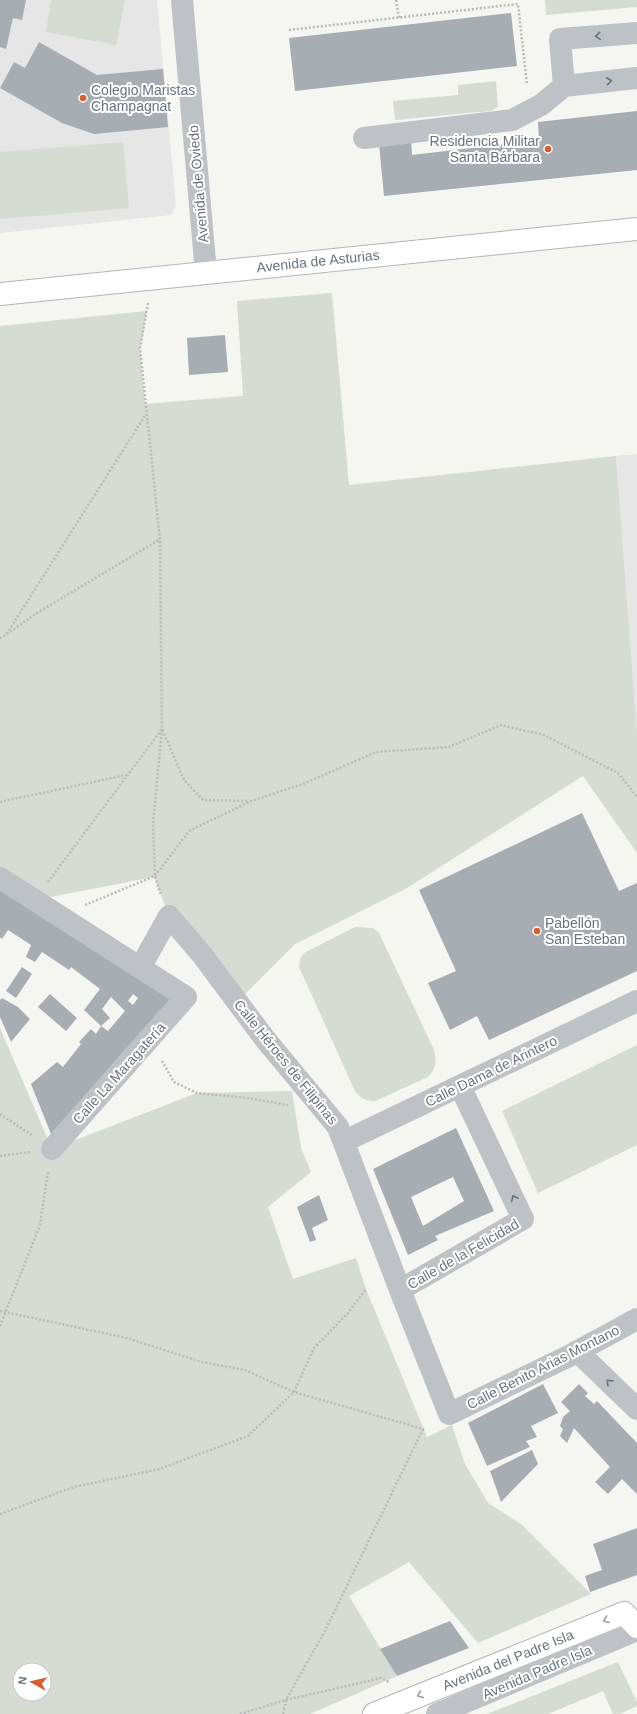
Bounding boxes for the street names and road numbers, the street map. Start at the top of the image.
street label: Avenida de Oviedo [185,124,211,244]
street label: Avenida de Asturias [256,247,380,275]
street label: Calle Héroes de Filipinas [231,996,341,1128]
street label: Calle La Maragatería [69,1019,169,1127]
street label: Calle Dama de Arintero [422,1032,560,1110]
street label: Calle de la Felicidad [404,1216,522,1292]
street label: Calle Benito Arias Montano [464,1321,622,1412]
street label: Avenida del Padre Isla [440,1626,576,1694]
street label: Avenida Padre Isla [480,1642,594,1702]

